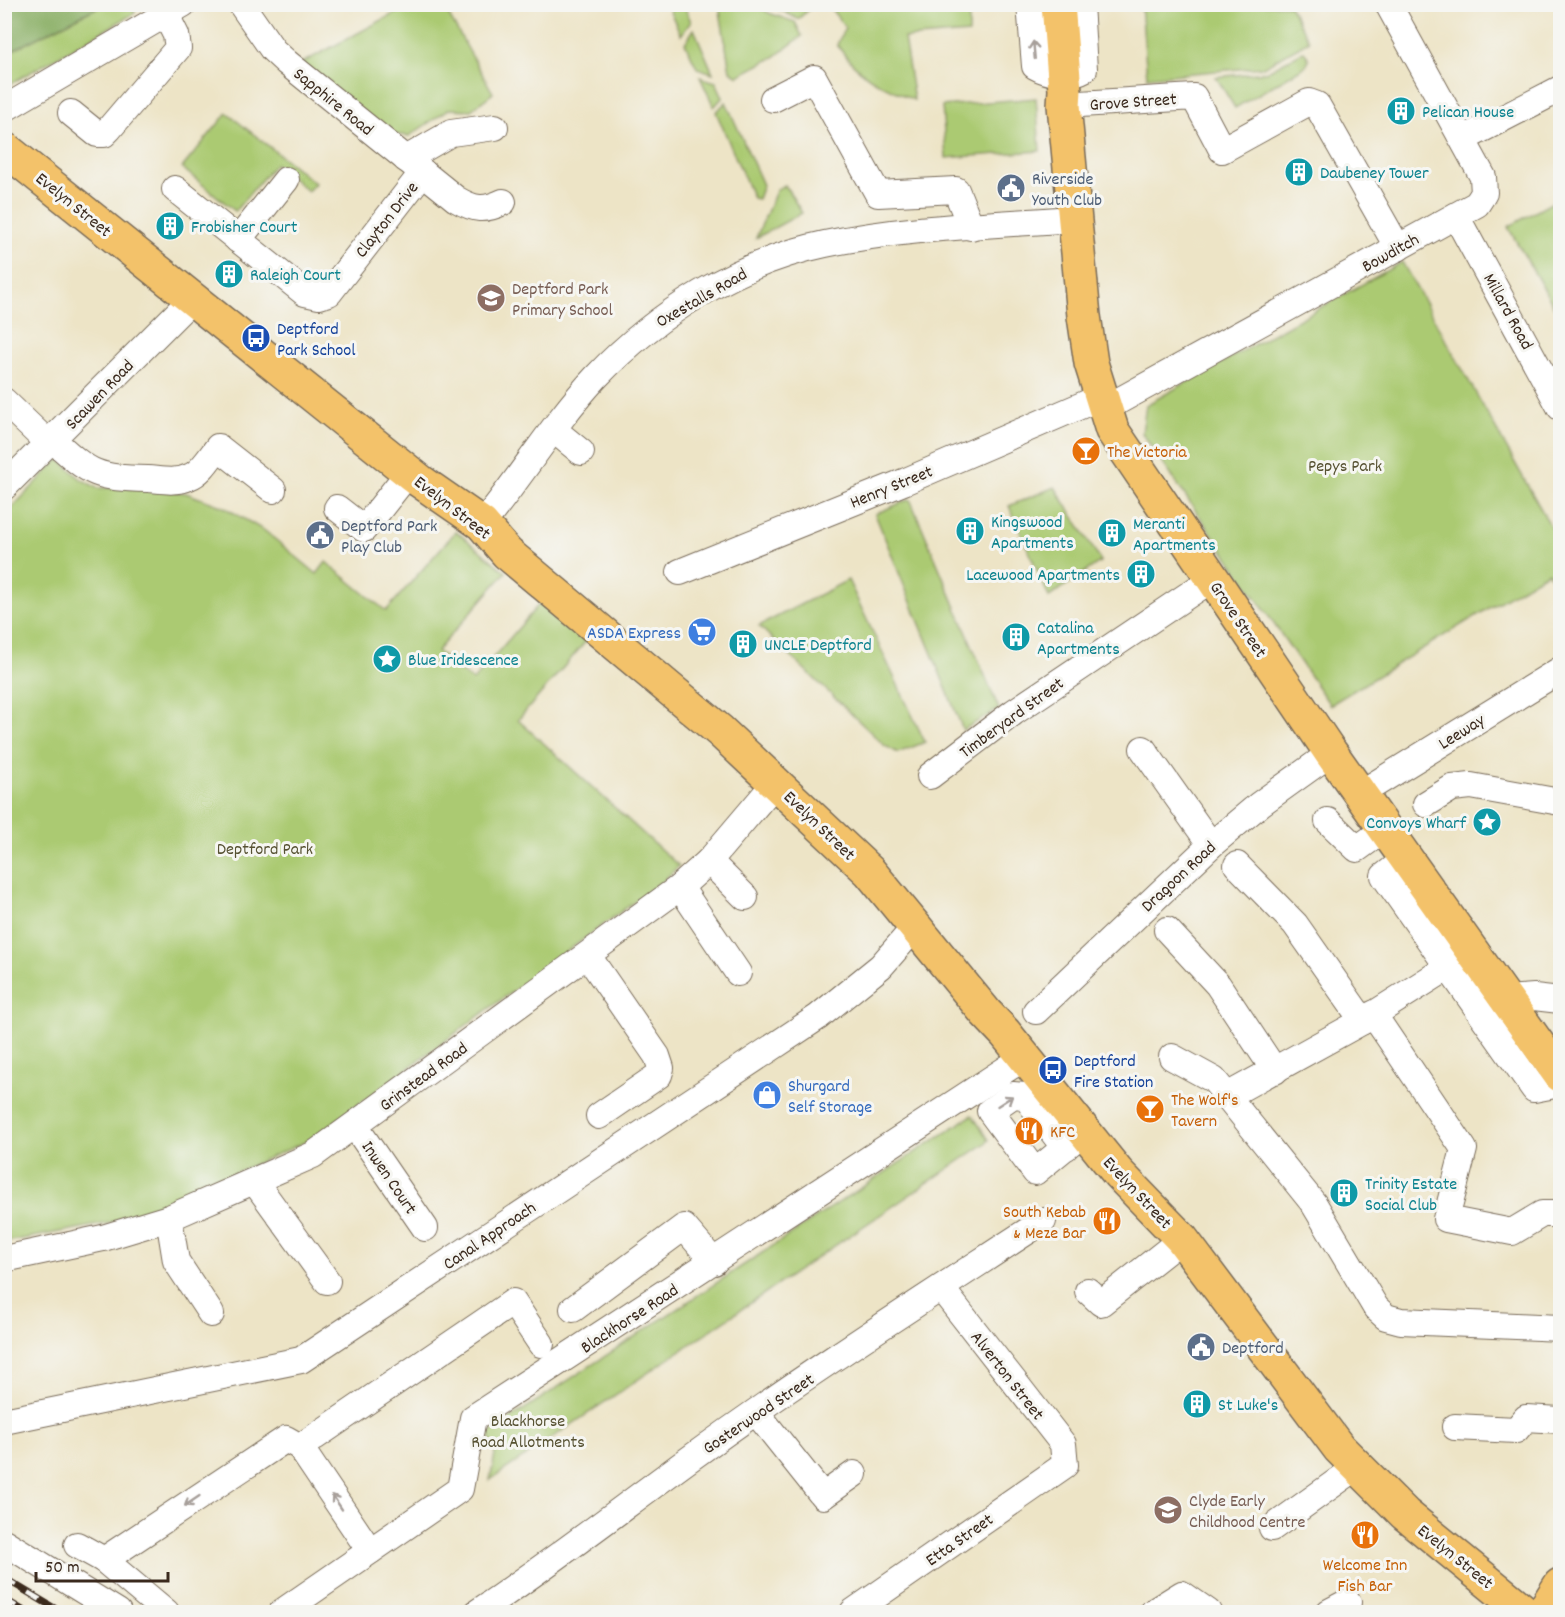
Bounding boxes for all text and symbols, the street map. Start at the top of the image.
one-way arrow [1028,41,1039,61]
street label: Sapphire Road [287,63,378,143]
street label: Grove Street [1089,88,1178,119]
building icon: Pelican House [1385,95,1417,127]
place label: Pelican House [1422,101,1514,126]
building icon: Daubeney Tower [1283,156,1315,188]
place label: Daubeney Tower [1320,162,1429,187]
street label: Evelyn Street [29,167,116,245]
place label: Riverside Youth Club [1032,168,1102,214]
public building icon: Riverside Youth Club [995,172,1027,204]
street label: Clayton Drive [350,177,426,264]
building icon: Frobisher Court [154,210,186,242]
place label: Frobisher Court [191,216,298,241]
street label: Bowditch [1358,228,1424,280]
building icon: Raleigh Court [213,258,245,290]
street label: Oxestalls Road [652,263,752,335]
place label: Raleigh Court [250,264,341,289]
street label: Millard Road [1476,270,1538,355]
place label: Deptford Park Primary School [512,278,613,324]
school or university icon: Deptford Park Primary School [475,282,507,314]
place label: Deptford Park School [277,318,356,364]
bus stop icon: Deptford Park School [240,322,272,354]
street label: Scawen Road [61,355,141,437]
bar icon: The Victoria [1070,435,1102,467]
place label: The Victoria [1107,441,1187,466]
park label: Pepys Park [1308,455,1382,480]
street label: Henry Street [847,460,937,516]
street label: Evelyn Street [408,471,495,547]
place label: Kingswood Apartments [991,511,1074,557]
place label: Meranti Apartments [1133,513,1216,559]
place label: Deptford Park Play Club [341,515,437,561]
building icon: Kingswood Apartments [954,515,986,547]
building icon: Meranti Apartments [1096,517,1128,549]
public building icon: Deptford Park Play Club [304,519,336,551]
building icon: Lacewood Apartments [1125,558,1157,590]
place label: Lacewood Apartments [966,564,1120,589]
street label: Grove Street [1202,577,1272,664]
supermarket icon: ASDA Express [686,616,718,648]
place label: Catalina Apartments [1037,617,1120,663]
building icon: Catalina Apartments [1000,621,1032,653]
place label: ASDA Express [587,622,681,647]
building icon: UNCLE Deptford [727,628,759,660]
place label: UNCLE Deptford [764,634,872,659]
place icon: Blue Iridescence [371,643,403,675]
place label: Blue Iridescence [408,649,519,674]
street label: Timberyard Street [955,672,1070,766]
street label: Leeway [1434,709,1491,757]
street label: Evelyn Street [777,786,860,868]
place icon: Convoys Wharf [1471,806,1503,838]
place label: Convoys Wharf [1366,812,1467,837]
street label: Dragoon Road [1137,836,1223,919]
park label: Deptford Park [217,838,313,863]
street label: Grinstead Road [375,1037,474,1119]
place label: Deptford Fire Station [1074,1050,1153,1096]
bus stop icon: Deptford Fire Station [1037,1054,1069,1086]
place label: Shurgard Self Storage [788,1075,872,1121]
shop icon: Shurgard Self Storage [751,1079,783,1111]
place label: The Wolf's Tavern [1171,1089,1239,1135]
bar icon: The Wolf's Tavern [1134,1093,1166,1125]
one-way arrow [996,1095,1013,1107]
restaurant icon: KFC [1013,1115,1045,1147]
place label: KFC [1050,1121,1075,1146]
street label: Inwen Court [354,1137,422,1220]
street label: Evelyn Street [1096,1152,1177,1236]
place label: Trinity Estate Social Club [1365,1173,1457,1219]
building icon: Trinity Estate Social Club [1328,1177,1360,1209]
street label: Canal Approach [439,1197,542,1278]
place label: South Kebab & Meze Bar [1003,1201,1086,1247]
restaurant icon: South Kebab & Meze Bar [1091,1205,1123,1237]
street label: Blackhorse Road [577,1279,684,1361]
street label: Alverton Street [963,1327,1049,1427]
public building icon: Deptford [1185,1331,1217,1363]
place label: Deptford [1222,1337,1284,1362]
street label: Gosterwood Street [699,1368,820,1462]
building icon: St Luke's [1181,1388,1213,1420]
place label: St Luke's [1218,1394,1278,1419]
park label: Blackhorse Road Allotments [471,1410,585,1456]
place label: Clyde Early Childhood Centre [1189,1490,1305,1536]
school or university icon: Clyde Early Childhood Centre [1152,1494,1184,1526]
one-way arrow [185,1495,201,1507]
one-way arrow [331,1495,343,1511]
street label: Etta Street [921,1508,1000,1574]
restaurant icon: Welcome Inn Fish Bar [1349,1519,1381,1551]
street label: Evelyn Street [1411,1519,1498,1597]
scale bar [36,1545,168,1583]
place label: Welcome Inn Fish Bar [1323,1554,1407,1600]
text: 50 m [45,1556,80,1581]

